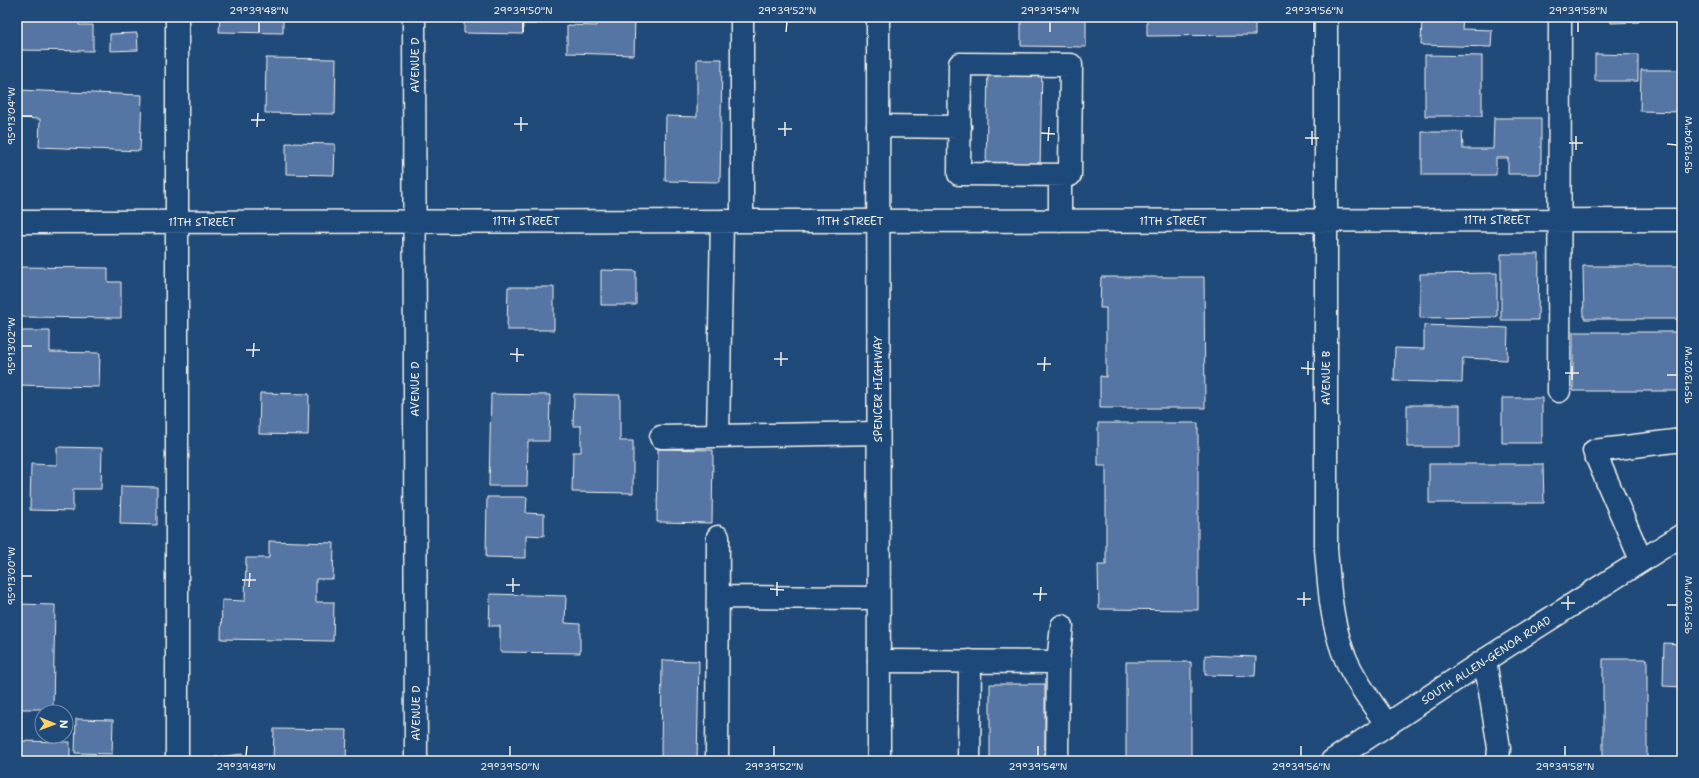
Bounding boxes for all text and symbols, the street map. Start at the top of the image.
text: 29°39'48"N [229,4,289,17]
text: 29°39'50"N [493,4,553,17]
text: 29°39'52"N [758,4,816,17]
text: 29°39'54"N [1021,4,1080,17]
text: 29°39'56"N [1285,4,1343,17]
text: 29°39'58"N [1549,4,1608,17]
street label: AVENUE D [408,37,423,93]
text: 95°13'04"W [5,86,18,145]
text: 95°13'04"W [1682,115,1695,174]
street label: 11TH STREET [1463,213,1531,228]
street label: 11TH STREET [492,214,560,229]
street label: 11TH STREET [816,214,884,229]
street label: 11TH STREET [1139,214,1207,229]
street label: 11TH STREET [168,215,236,230]
text: 95°13'02"W [5,317,18,375]
street label: SPENCER HIGHWAY [871,335,886,442]
text: 95°13'02"W [1682,346,1695,404]
street label: AVENUE B [1319,350,1334,405]
street label: AVENUE D [408,361,423,417]
text: 95°13'00"W [5,546,18,605]
text: 95°13'00"W [1682,575,1695,634]
street label: SOUTH ALLEN-GENOA ROAD [1419,613,1554,708]
street label: AVENUE D [409,685,424,741]
north arrow [34,704,74,744]
text: N [56,720,71,729]
text: 29°39'48"N [216,760,276,773]
text: 29°39'50"N [480,760,540,773]
text: 29°39'52"N [745,760,803,773]
text: 29°39'54"N [1009,760,1068,773]
text: 29°39'56"N [1272,760,1330,773]
text: 29°39'58"N [1536,760,1595,773]

